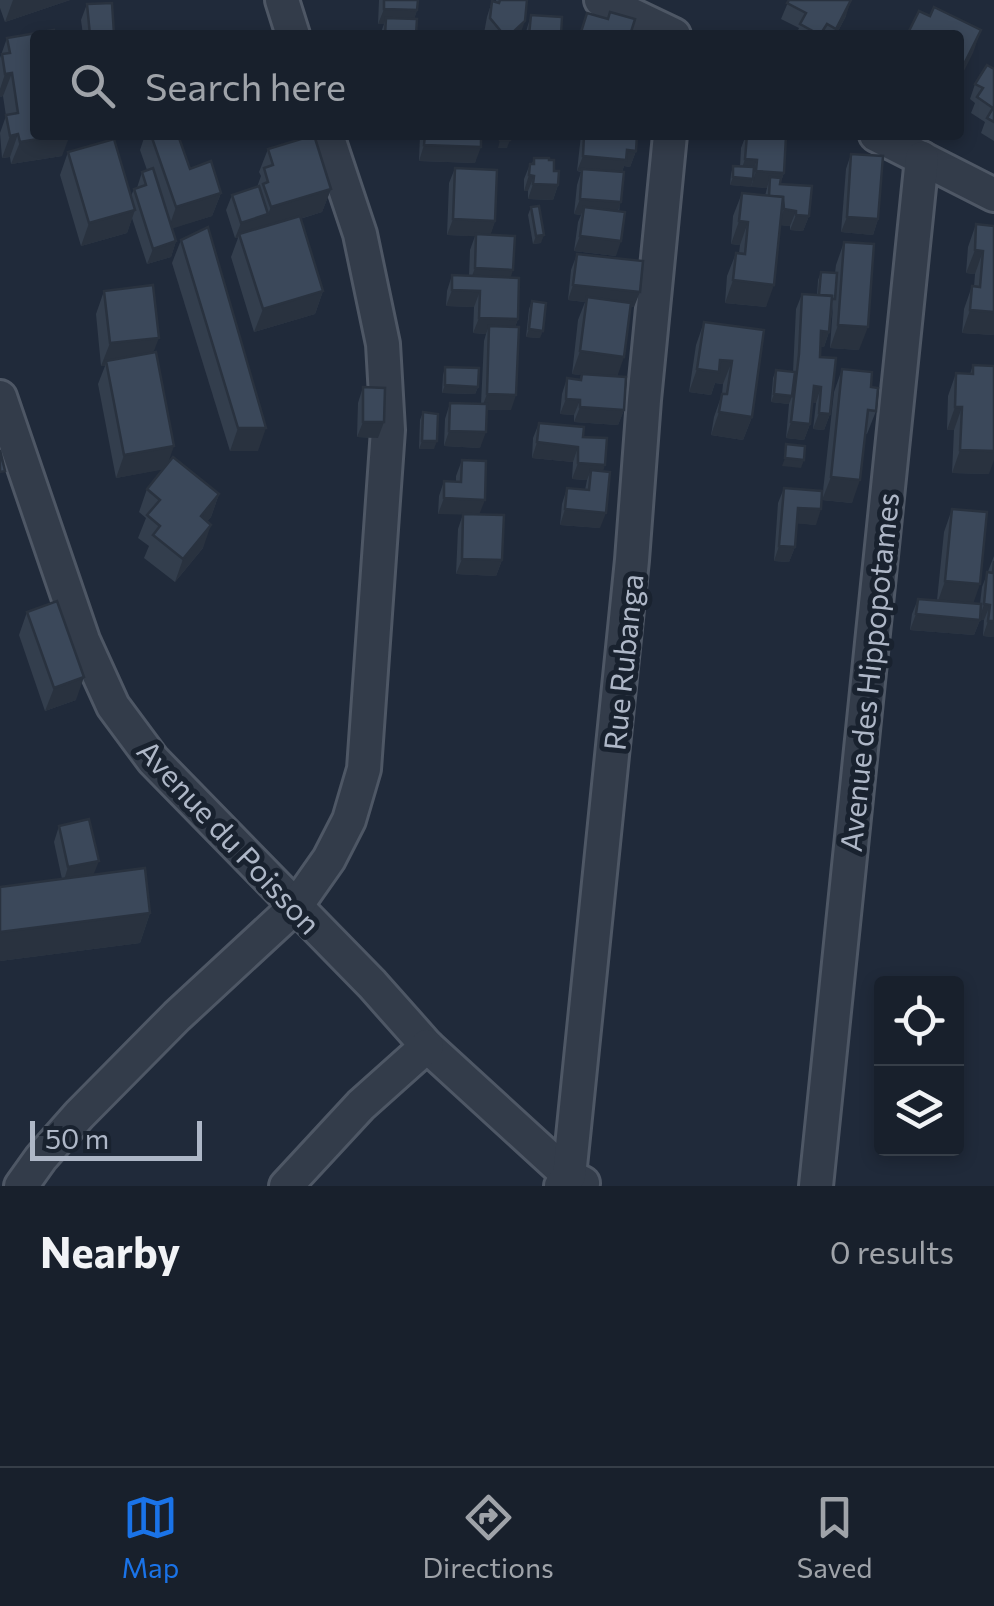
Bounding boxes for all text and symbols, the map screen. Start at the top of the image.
search box [30,30,964,140]
icon: search [65,58,120,113]
text: Search here [145,62,346,109]
street label: Avenue des Hippopotames [831,491,905,853]
street label: Rue Rubanga [594,572,650,752]
street label: Avenue du Poisson [131,731,329,941]
map controls [874,976,964,1156]
button: locate [874,976,964,1066]
button: layers [874,1066,964,1156]
scale bar [30,1116,202,1160]
text: 50 m [45,1121,109,1155]
text: Nearby [40,1225,180,1277]
text: 0 results [830,1231,954,1271]
tab: Map [122,1490,179,1584]
tab: Directions [422,1490,554,1584]
tab: Saved [797,1490,872,1584]

